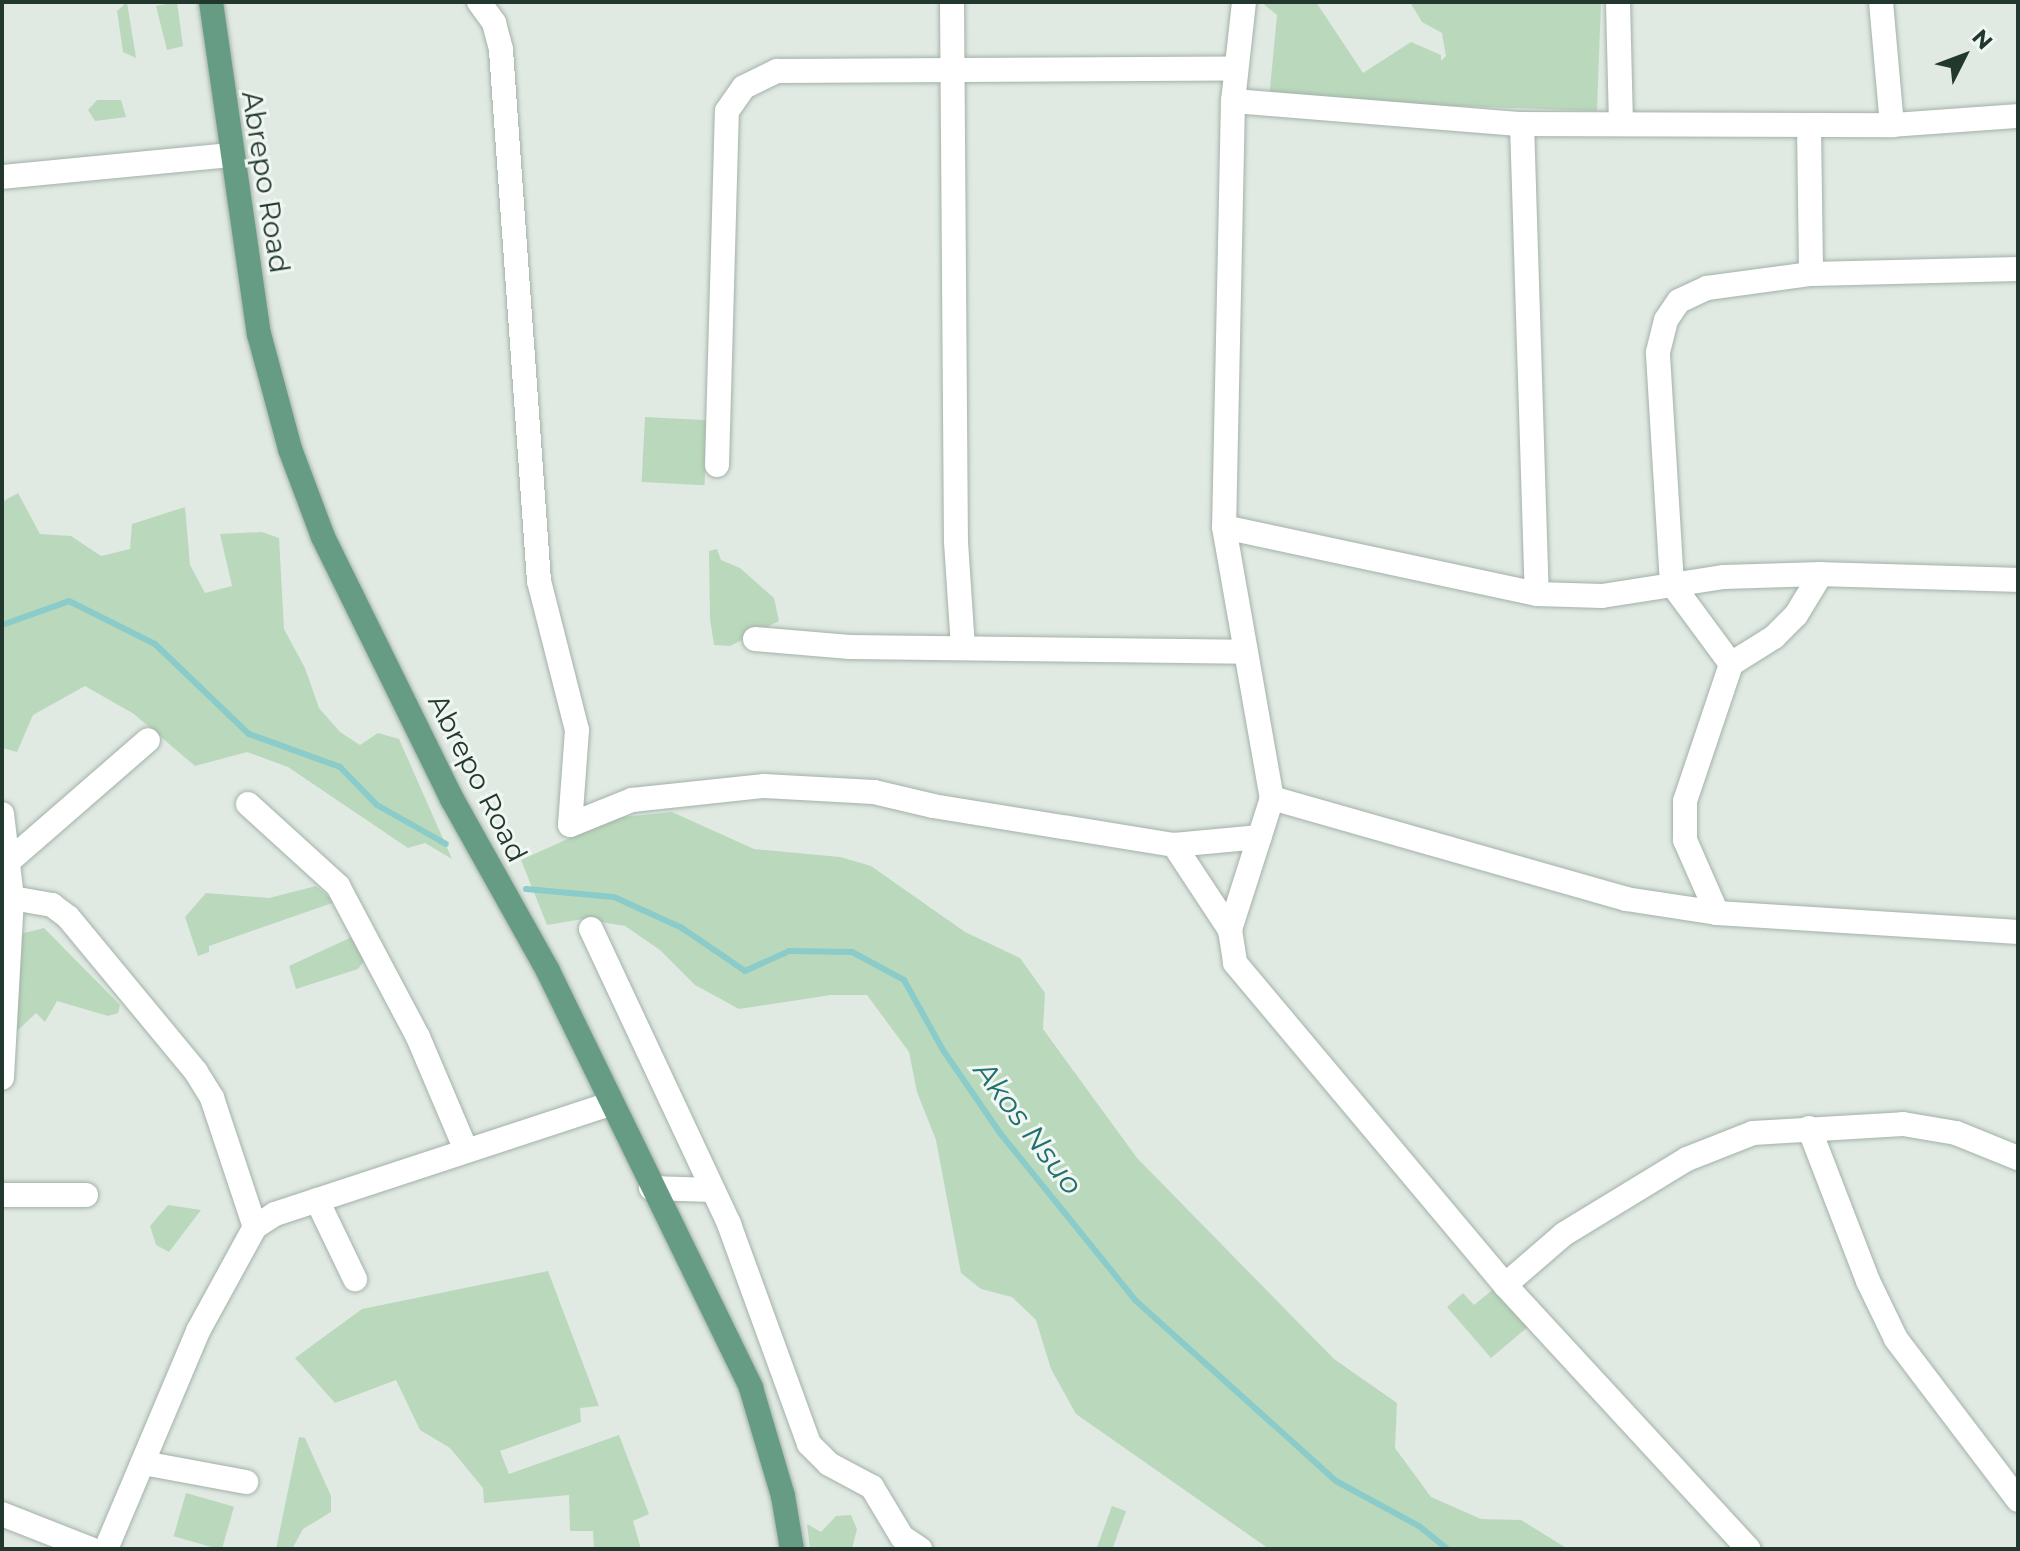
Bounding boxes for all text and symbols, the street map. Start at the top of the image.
north arrow [1924,16,2004,96]
text: N [1966,24,1998,55]
street label: Abrepo Road [235,89,297,275]
street label: Abrepo Road [421,688,535,868]
water label: Akos Nsuo [966,1054,1090,1202]

